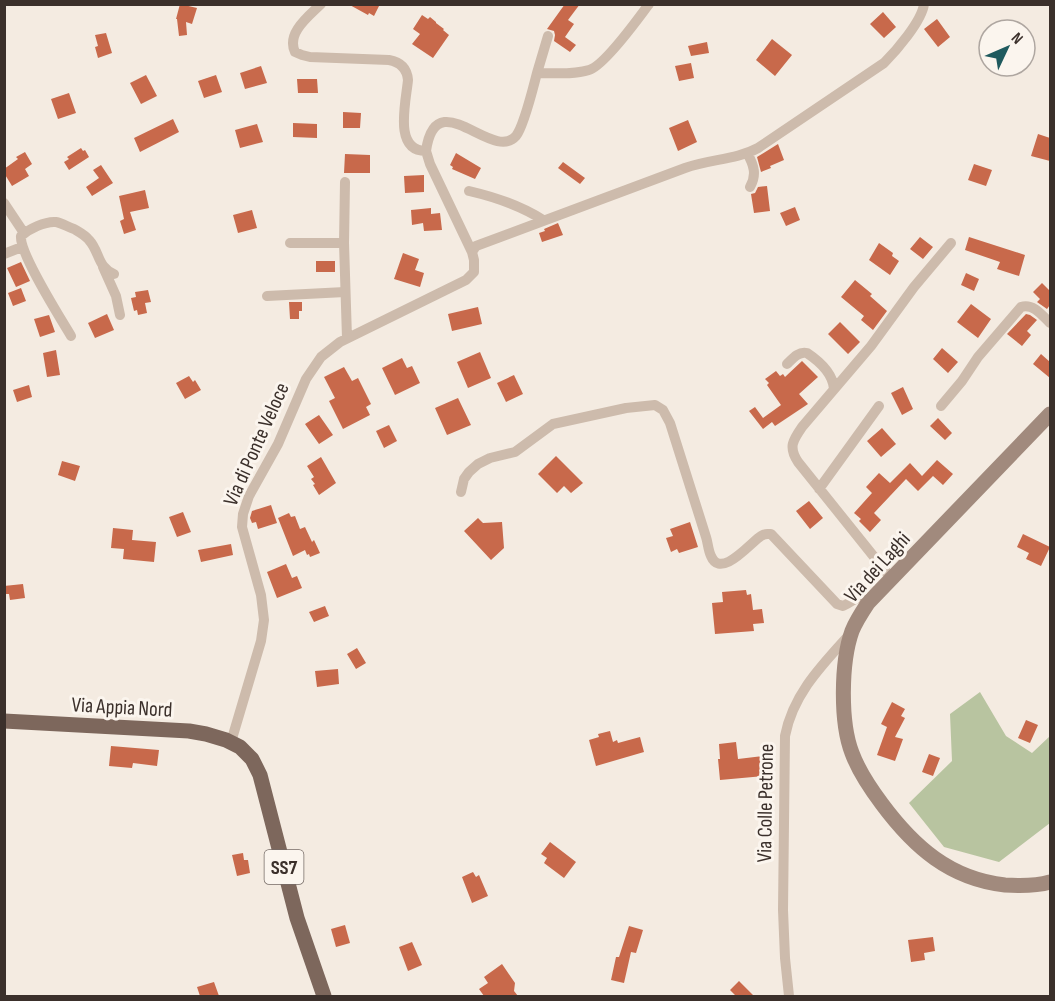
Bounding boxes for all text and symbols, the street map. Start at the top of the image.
north arrow [977,18,1037,78]
text: N [1007,29,1027,48]
street label: Via di Ponte Veloce [218,379,295,510]
street label: Via dei Laghi [839,527,916,608]
street label: Via Appia Nord [71,692,173,723]
street label: Via Colle Petrone [752,744,779,863]
road number: SS7 [264,850,304,884]

